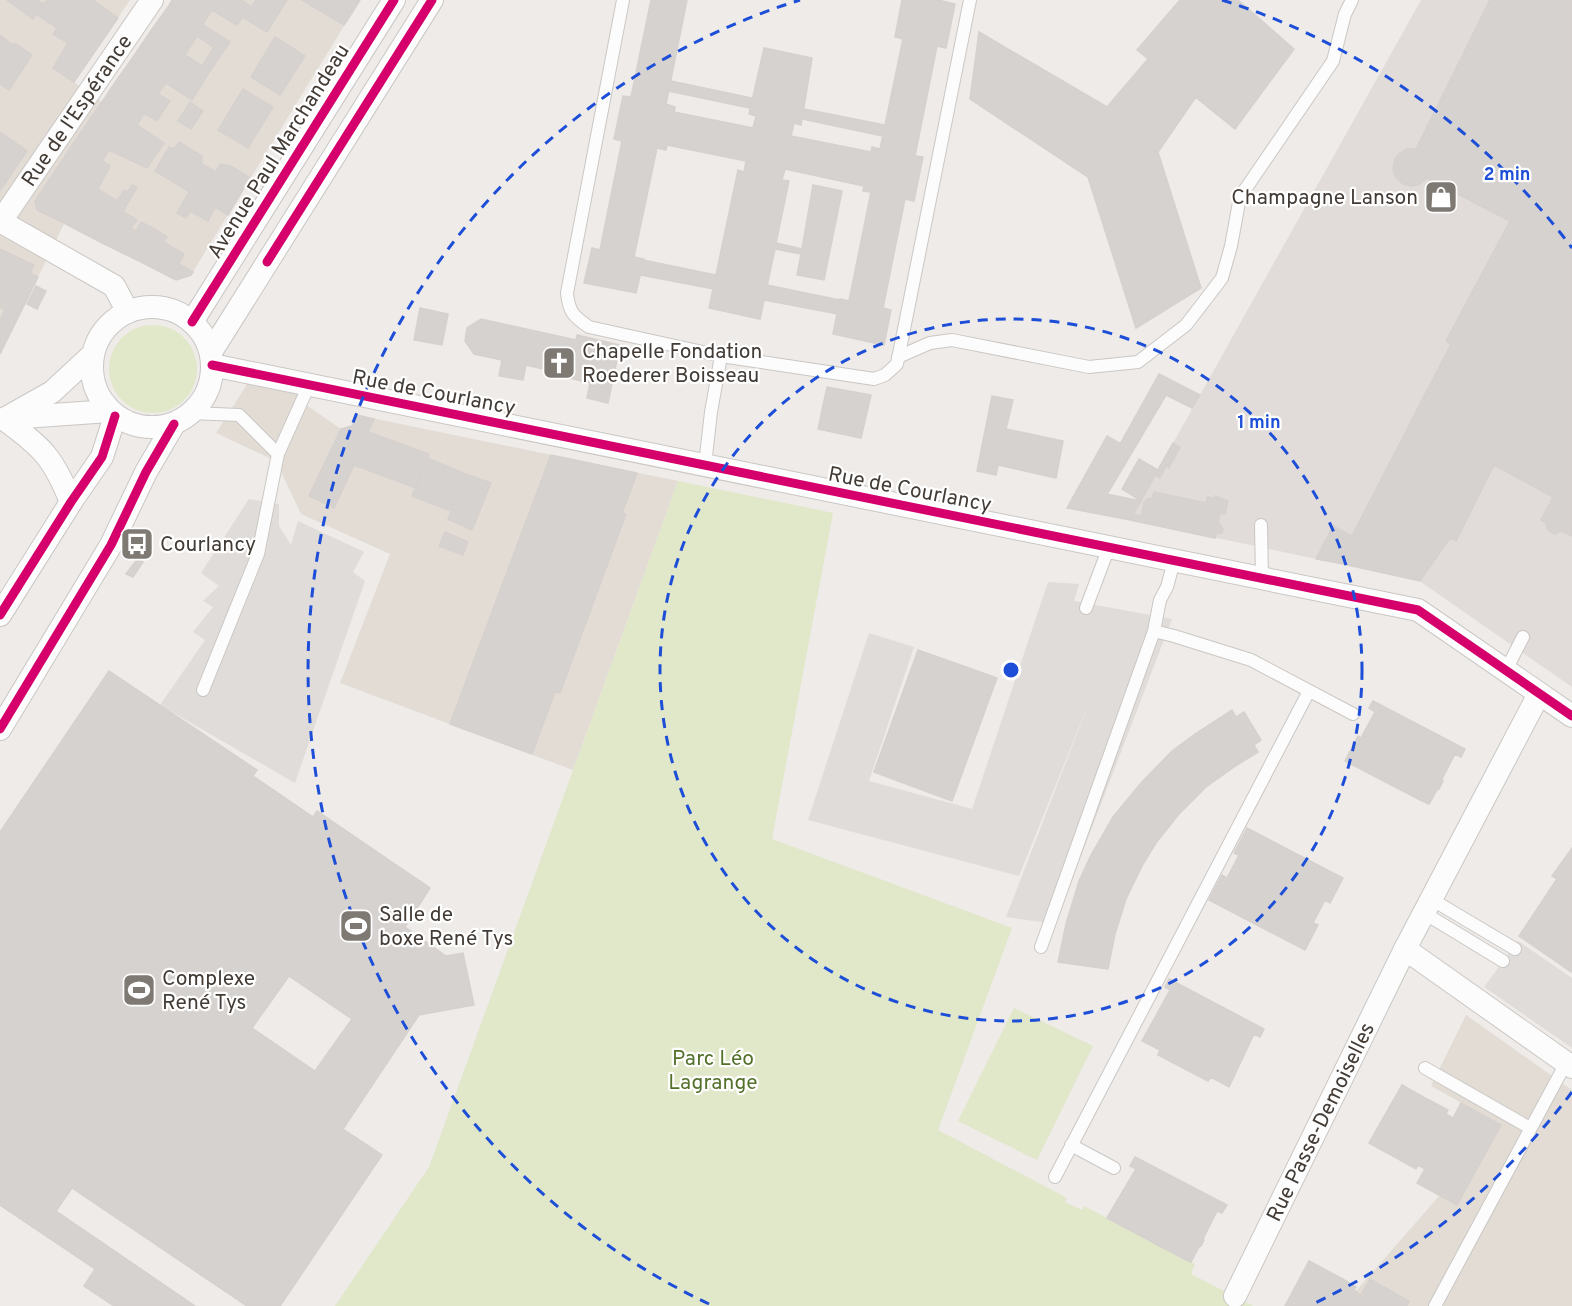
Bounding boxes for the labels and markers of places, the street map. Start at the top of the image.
shop icon: Champagne Lanson [1423,179,1459,215]
place label: Champagne Lanson [1231,185,1418,212]
place label: Chapelle Fondation Roederer Boisseau [582,339,762,390]
church icon: Chapelle Fondation Roederer Boisseau [541,345,577,381]
bus stop icon: Courlancy [119,526,155,562]
place label: Courlancy [160,532,256,559]
centre of rings [1001,660,1021,680]
place label: Salle de boxe René Tys [379,902,513,953]
sports icon: Salle de boxe René Tys [338,908,374,944]
place label: Complexe René Tys [162,966,255,1017]
sports icon: Complexe René Tys [121,972,157,1008]

